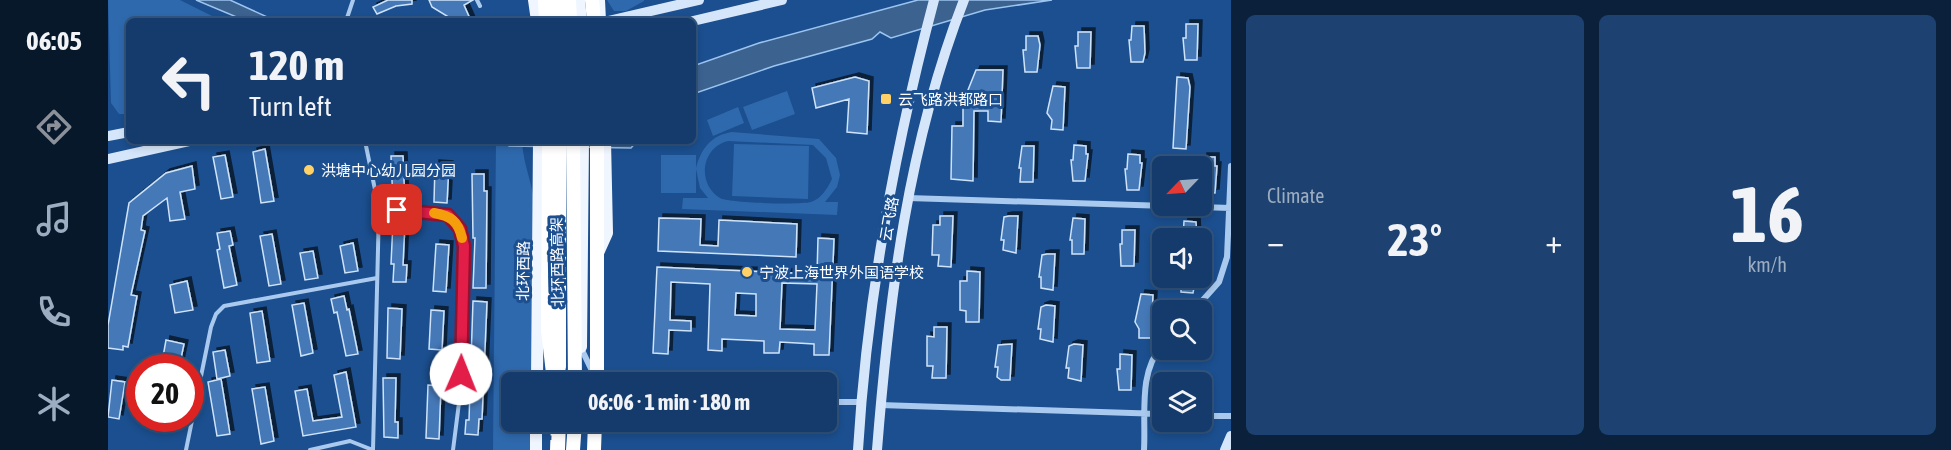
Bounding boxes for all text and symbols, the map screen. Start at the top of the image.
text: 06:05 [26,25,82,56]
text: 120 m [249,41,344,89]
icon: left [150,42,228,120]
text: Turn left [249,91,332,122]
place label: 云飞路洪都路口 [898,91,1003,108]
marker: 云飞路洪都路口 [879,92,893,106]
icon: directions [33,106,75,148]
north arrow [1152,156,1212,216]
map controls [1152,156,1212,432]
place label: 洪塘中心幼儿园分园 [321,162,456,179]
marker: 洪塘中心幼儿园分园 [302,163,316,177]
text: 16 [1731,169,1804,259]
pin [371,184,422,235]
text: Climate [1267,184,1324,207]
icon: arrive [380,193,413,226]
street label: 云飞路 [877,195,901,243]
icon: music [33,198,75,240]
text: 23° [1387,214,1442,266]
street label: 北环西路高架 [548,217,566,307]
text: − [1267,222,1284,260]
text: + [1545,222,1562,260]
button: sound [1152,228,1212,288]
street label: 北环西路 [514,241,532,301]
text: km/h [1747,253,1787,276]
place label: 宁波上海世界外国语学校 [759,264,924,281]
marker: 宁波上海世界外国语学校 [740,265,754,279]
icon: phone [33,291,75,333]
button: search [1152,300,1212,360]
position arrow [429,342,493,406]
speed limit sign: 20 [126,354,204,432]
button: layers [1152,372,1212,432]
icon: climate [33,383,75,425]
text: 06:06 · 1 min · 180 m [588,389,750,415]

